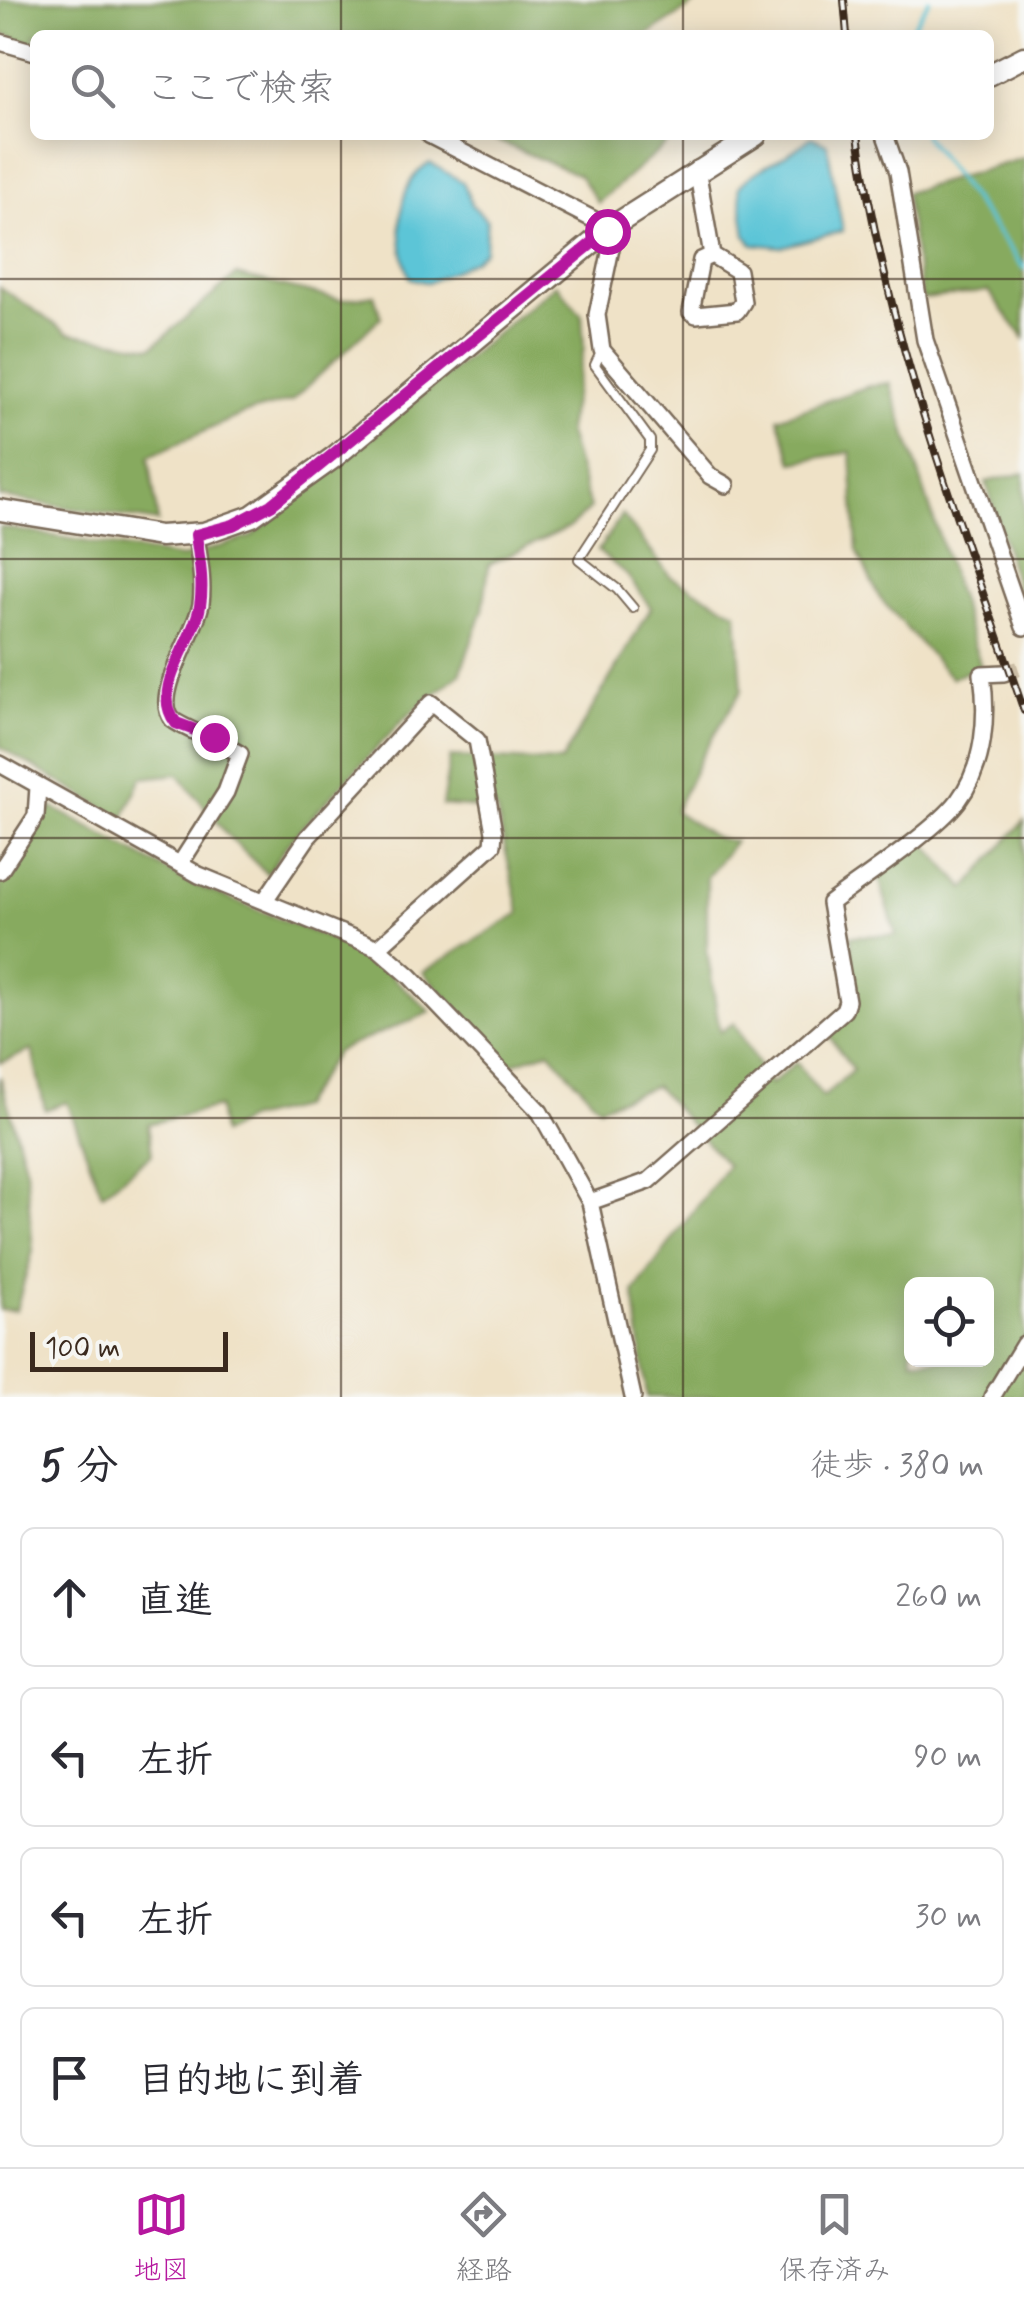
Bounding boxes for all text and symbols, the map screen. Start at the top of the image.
search box [30,30,994,140]
icon: search [65,58,120,113]
text: ここで検索 [145,65,335,114]
route start [585,209,631,255]
route end [192,715,238,761]
map controls [904,1277,994,1367]
button: locate [904,1277,994,1367]
scale bar [30,1327,228,1372]
text: 100 m [45,1331,120,1368]
text: 5 分 [40,1440,119,1495]
text: 徒歩 · 380 m [810,1445,984,1487]
icon: ahead [42,1570,97,1625]
text: 260 m [895,1576,982,1618]
text: 直進 [137,1577,213,1626]
icon: left [42,1730,97,1785]
text: 90 m [914,1736,982,1778]
text: 左折 [137,1737,213,1786]
icon: left [42,1890,97,1945]
text: 30 m [915,1896,982,1938]
text: 左折 [137,1897,213,1946]
icon: arrive [42,2050,97,2105]
text: 目的地に到着 [137,2057,365,2106]
tab: 地図 [133,2187,189,2290]
tab: 経路 [456,2187,512,2290]
tab: 保存済み [779,2187,891,2290]

